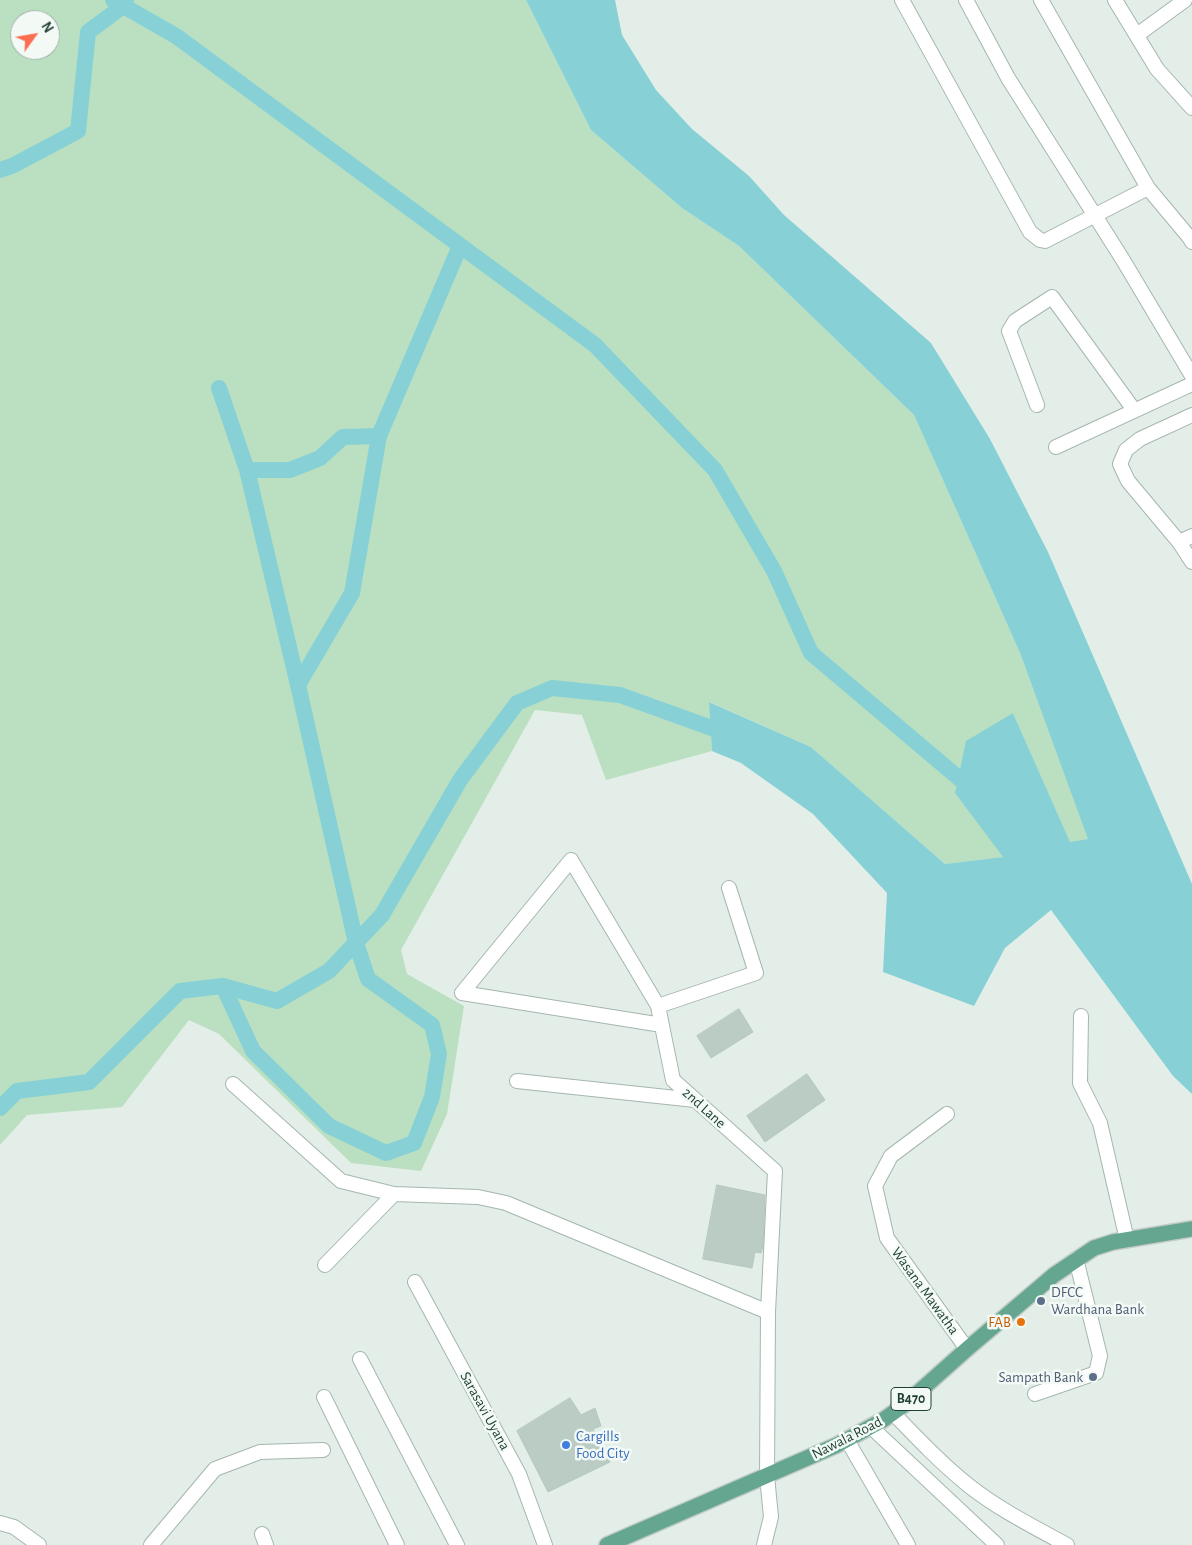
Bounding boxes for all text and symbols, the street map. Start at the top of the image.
north arrow [10,10,60,60]
text: N [38,20,55,35]
street label: 2nd Lane [678,1084,730,1132]
street label: Wasana Mawatha [887,1244,963,1338]
place label: DFCC Wardhana Bank [1051,1283,1144,1318]
marker: DFCC Wardhana Bank [1035,1295,1047,1307]
place label: FAB [988,1313,1011,1331]
marker: FAB [1015,1316,1027,1328]
place label: Sampath Bank [998,1368,1083,1386]
street label: Sarasavi Uyana [456,1369,514,1453]
marker: Sampath Bank [1087,1371,1099,1383]
road number: B470 [891,1388,931,1410]
street label: Nawala Road [809,1413,885,1463]
place label: Cargills Food City [576,1427,630,1462]
marker: Cargills Food City [560,1439,572,1451]

